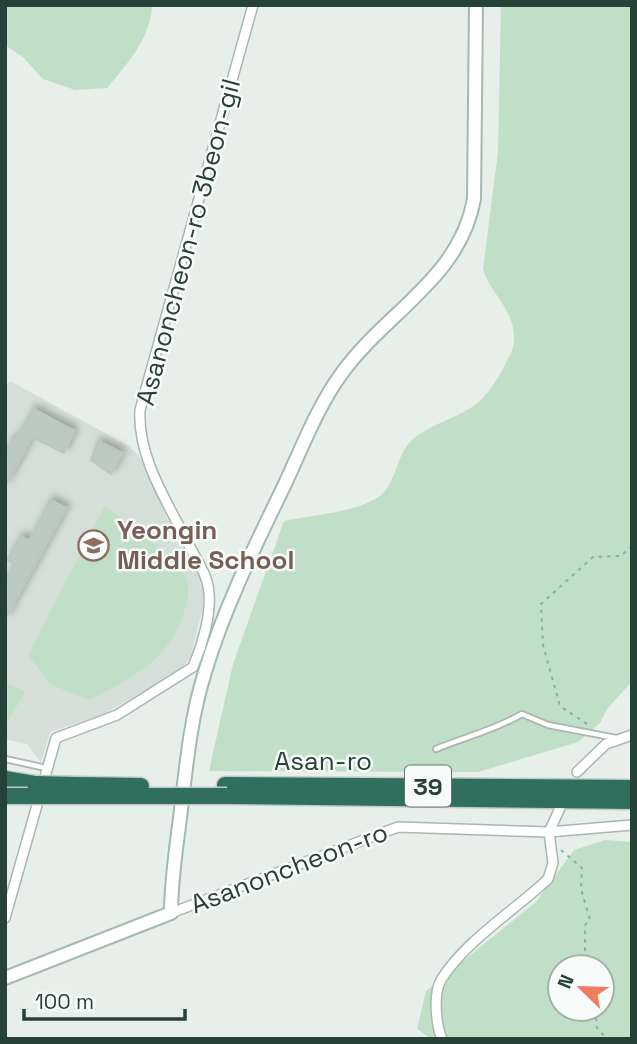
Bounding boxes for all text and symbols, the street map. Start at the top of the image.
street label: Asanoncheon-ro 3beon-gil [128,75,248,409]
place label: Yeongin Middle School [117,513,294,577]
school or university icon: Yeongin Middle School [77,528,111,562]
street label: Asan-ro [274,744,372,778]
road number: 39 [405,766,451,806]
street label: Asanoncheon-ro [185,815,393,921]
north arrow [546,953,616,1023]
text: N [552,971,580,992]
scale bar [24,978,186,1022]
text: 100 m [35,988,94,1015]

